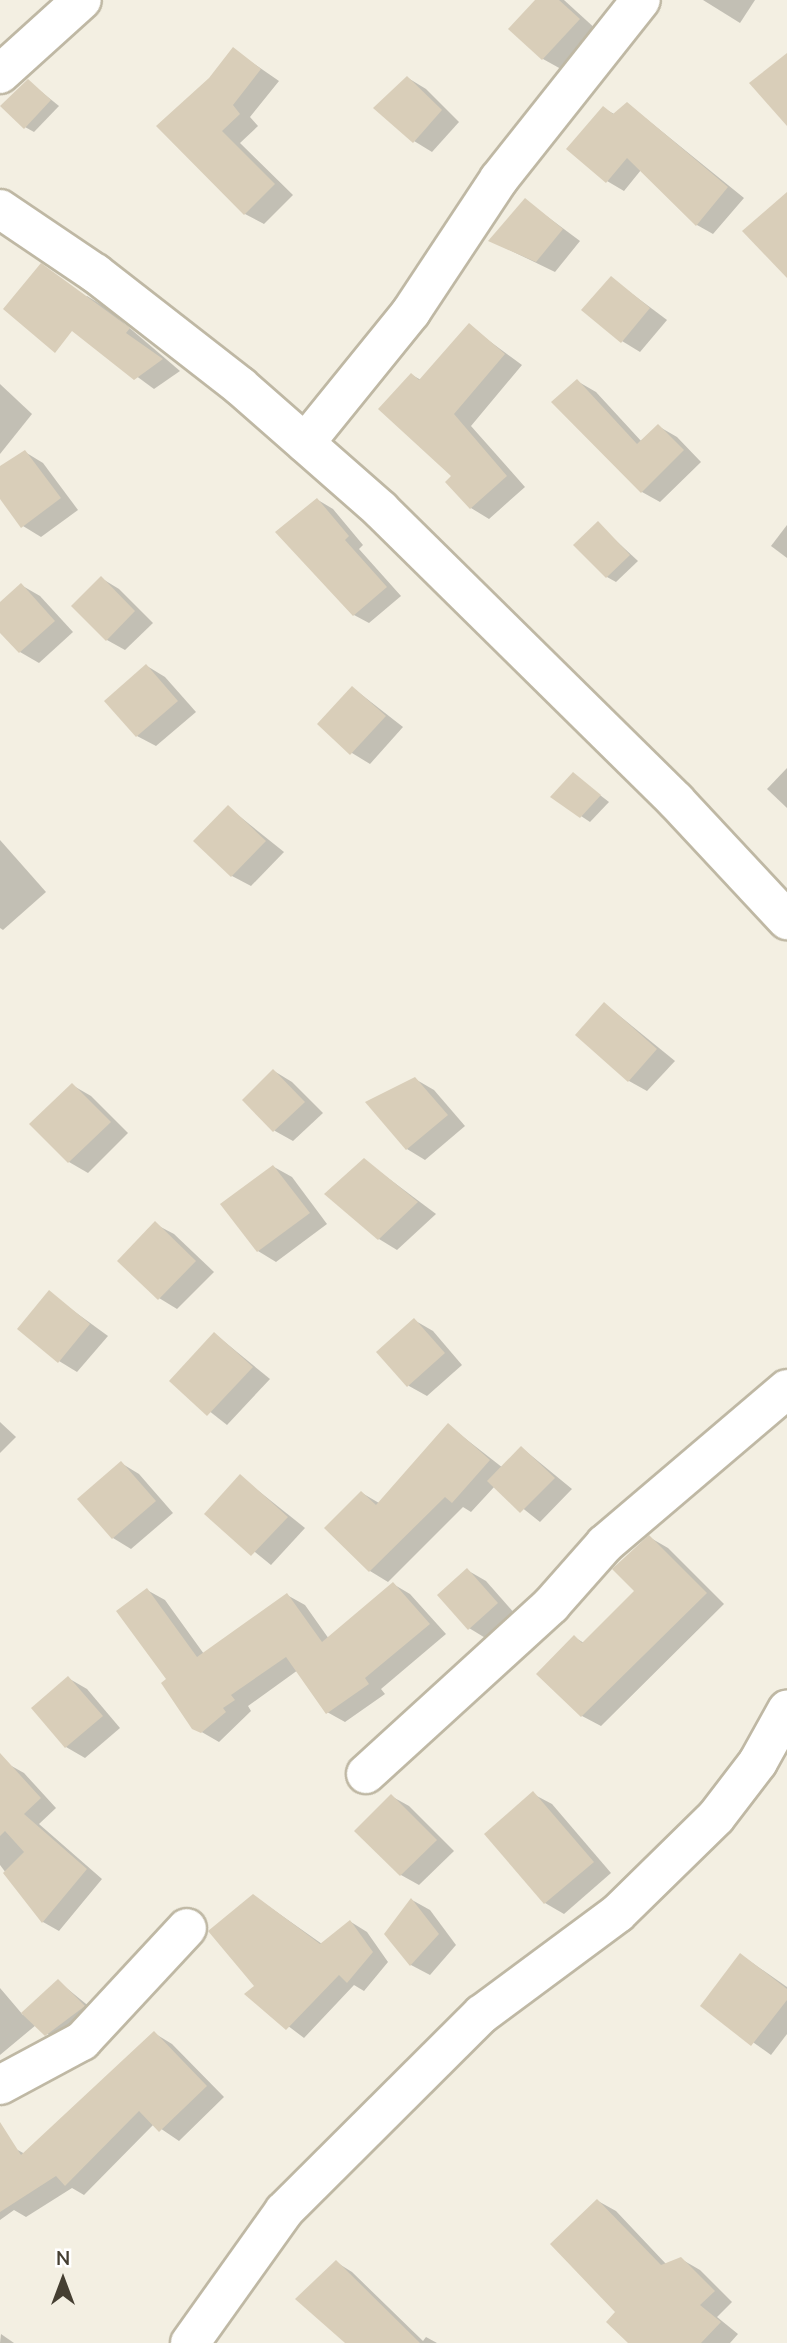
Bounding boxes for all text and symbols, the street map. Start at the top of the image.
north arrow [28,2245,98,2315]
text: N [56,2246,70,2272]

